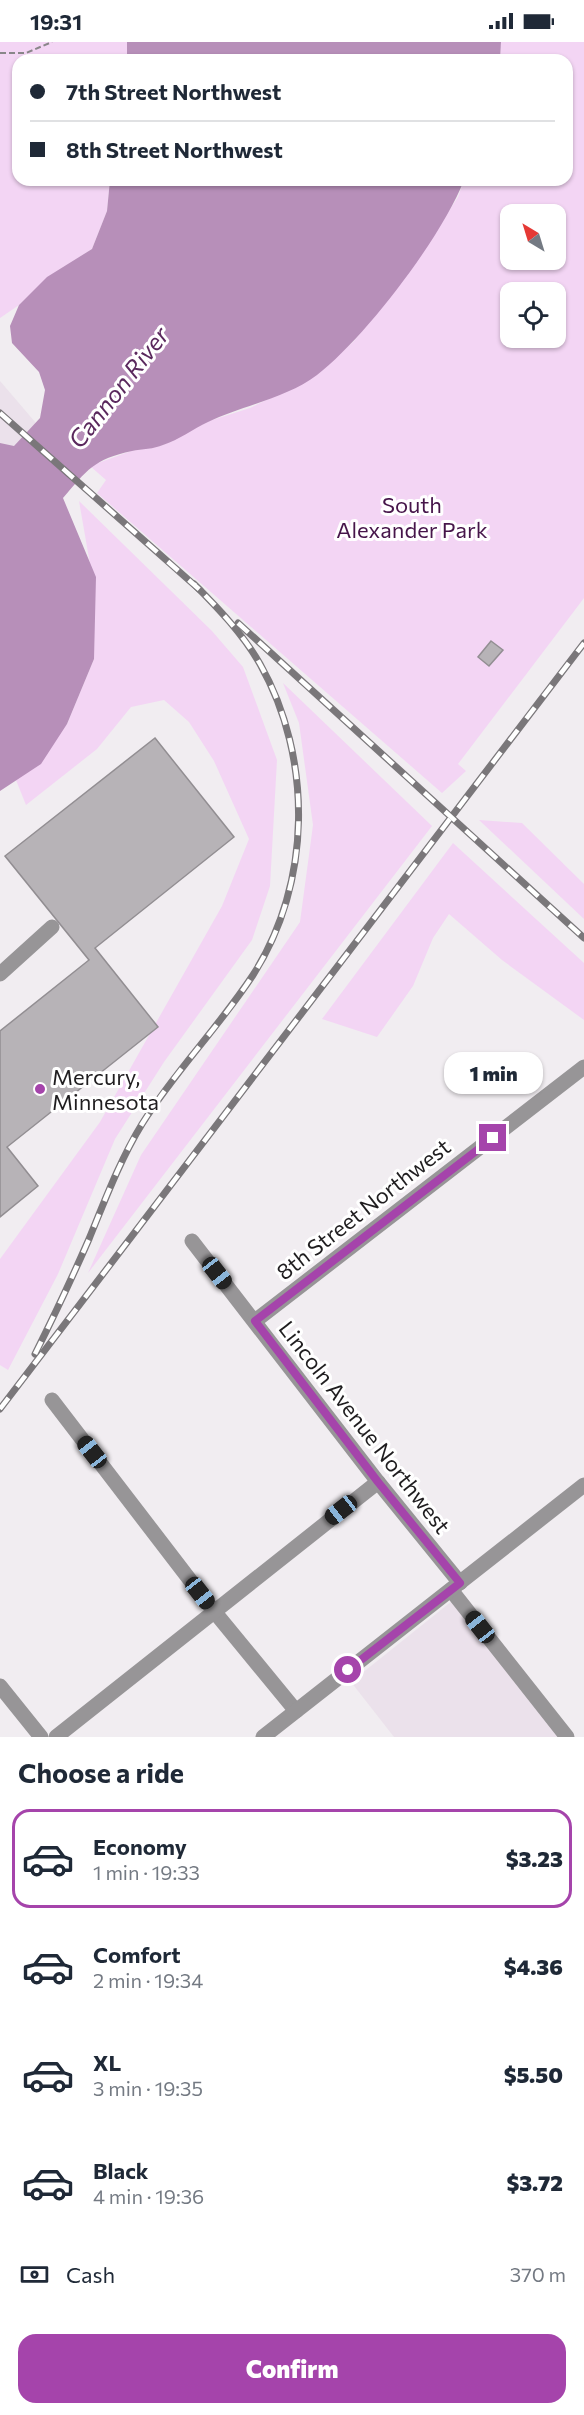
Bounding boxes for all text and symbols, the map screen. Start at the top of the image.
text: 19:31 [30,8,82,35]
text: 7th Street Northwest [66,78,281,105]
text: 8th Street Northwest [66,136,283,163]
north arrow [500,204,566,270]
map controls [500,204,566,348]
button: locate [500,282,566,348]
water label: Cannon River [62,320,175,453]
park label: South Alexander Park [336,491,488,543]
callout: 1 min [444,1051,542,1093]
text: 1 min [469,1061,518,1085]
place label: Mercury, Minnesota [52,1063,159,1115]
marker: Mercury, Minnesota [33,1082,47,1096]
route end [479,1124,506,1151]
street label: 8th Street Northwest [271,1133,455,1285]
car [199,1253,235,1293]
street label: Lincoln Avenue Northwest [274,1315,456,1539]
car [74,1432,110,1472]
car [321,1492,361,1528]
car [182,1573,218,1613]
car [462,1607,498,1647]
route start [334,1656,361,1683]
text: Choose a ride [18,1756,184,1789]
icon: car [21,1832,75,1886]
text: Economy [93,1833,187,1860]
text: $3.23 [506,1845,563,1872]
text: 1 min · 19:33 [93,1860,200,1884]
icon: car [21,1940,75,1994]
text: Comfort [93,1941,181,1968]
text: $4.36 [504,1953,563,1980]
text: 2 min · 19:34 [93,1968,203,1992]
icon: car [21,2048,75,2102]
text: XL [93,2049,121,2076]
text: $5.50 [504,2061,563,2088]
text: 3 min · 19:35 [93,2076,203,2100]
icon: car [21,2156,75,2210]
text: Black [93,2157,148,2184]
text: $3.72 [507,2169,563,2196]
text: 4 min · 19:36 [93,2184,204,2208]
icon: cash [18,2258,51,2291]
text: Cash [66,2261,115,2288]
text: 370 m [510,2262,566,2286]
button: Confirm [18,2334,566,2403]

